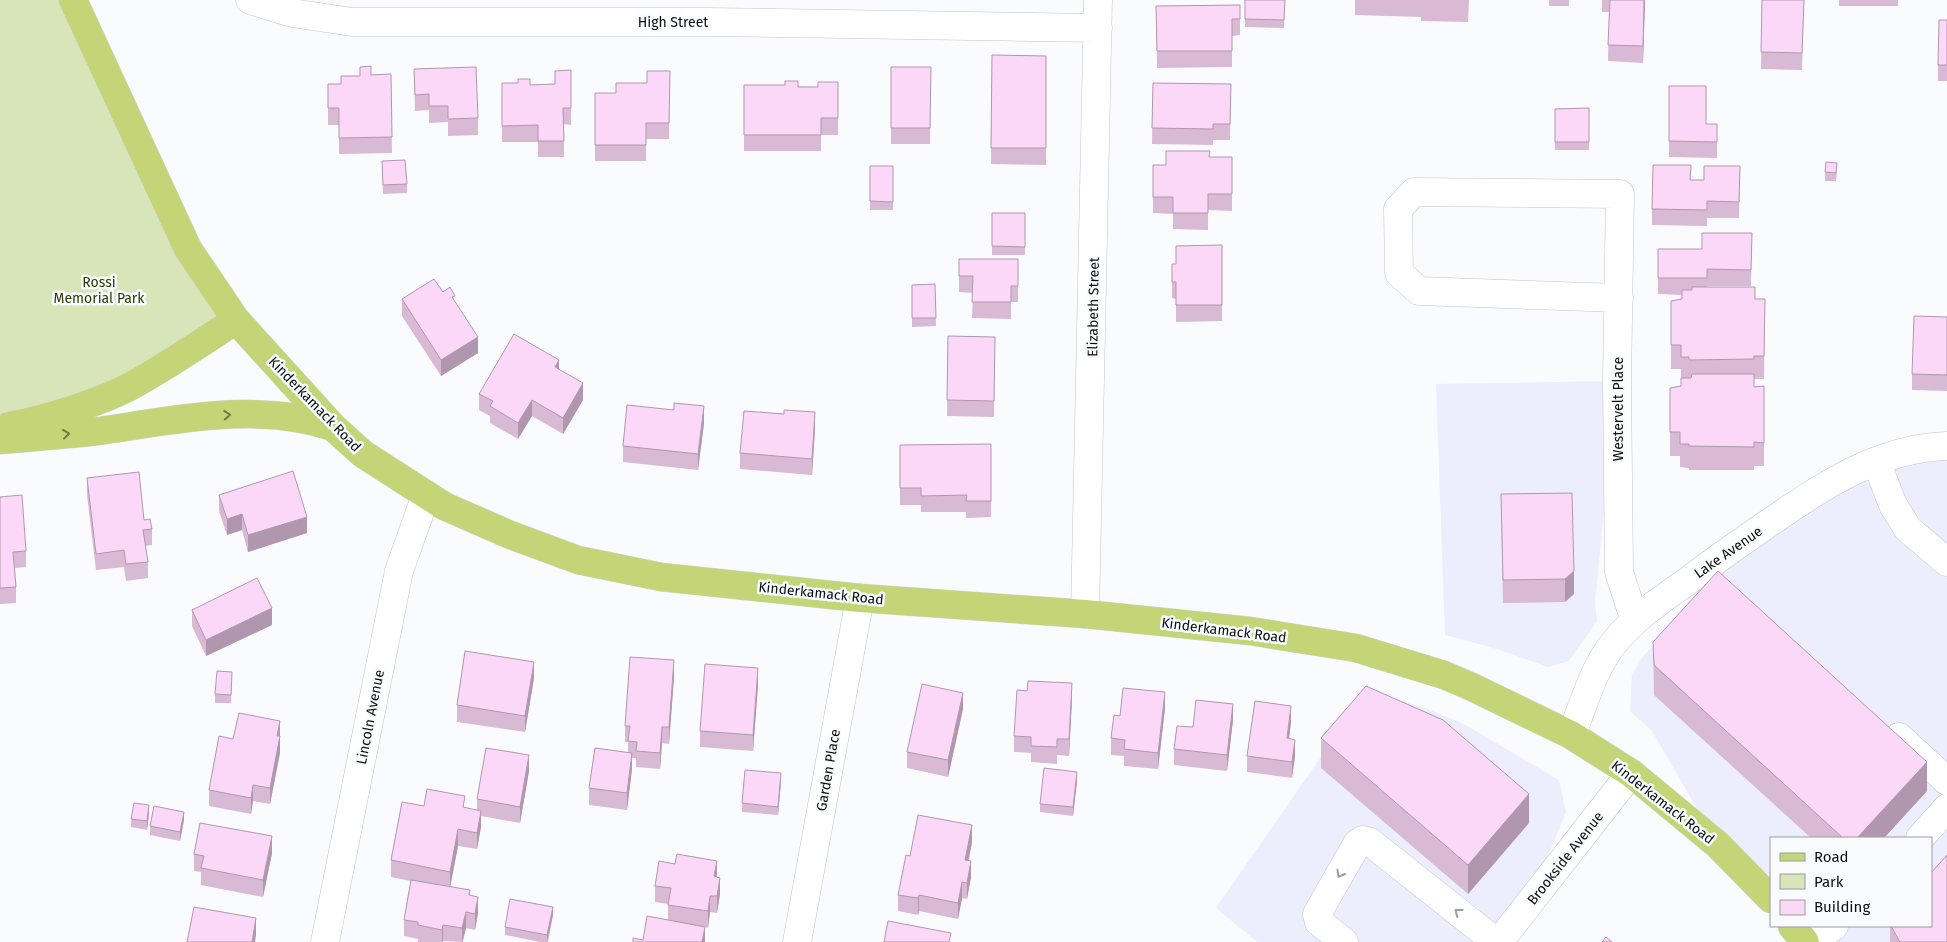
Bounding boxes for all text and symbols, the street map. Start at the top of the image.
street label: High Street [638,14,709,31]
street label: Elizabeth Street [1084,256,1103,357]
park label: Rossi Memorial Park [54,274,145,307]
street label: Kinderkamack Road [265,353,364,456]
street label: Westervelt Place [1610,357,1627,461]
one-way arrow [224,410,232,421]
one-way arrow [62,429,70,440]
street label: Lake Avenue [1691,523,1766,582]
street label: Kinderkamack Road [757,578,884,609]
street label: Kinderkamack Road [1160,614,1287,647]
street label: Lincoln Avenue [353,668,388,766]
street label: Garden Place [813,728,844,812]
street label: Kinderkamack Road [1608,757,1718,848]
street label: Brookside Avenue [1524,808,1607,908]
legend [1770,837,1932,927]
text: Road [1814,848,1849,866]
one-way arrow [1336,869,1346,878]
text: Park [1814,873,1844,891]
text: Building [1814,898,1870,916]
one-way arrow [1455,909,1464,917]

